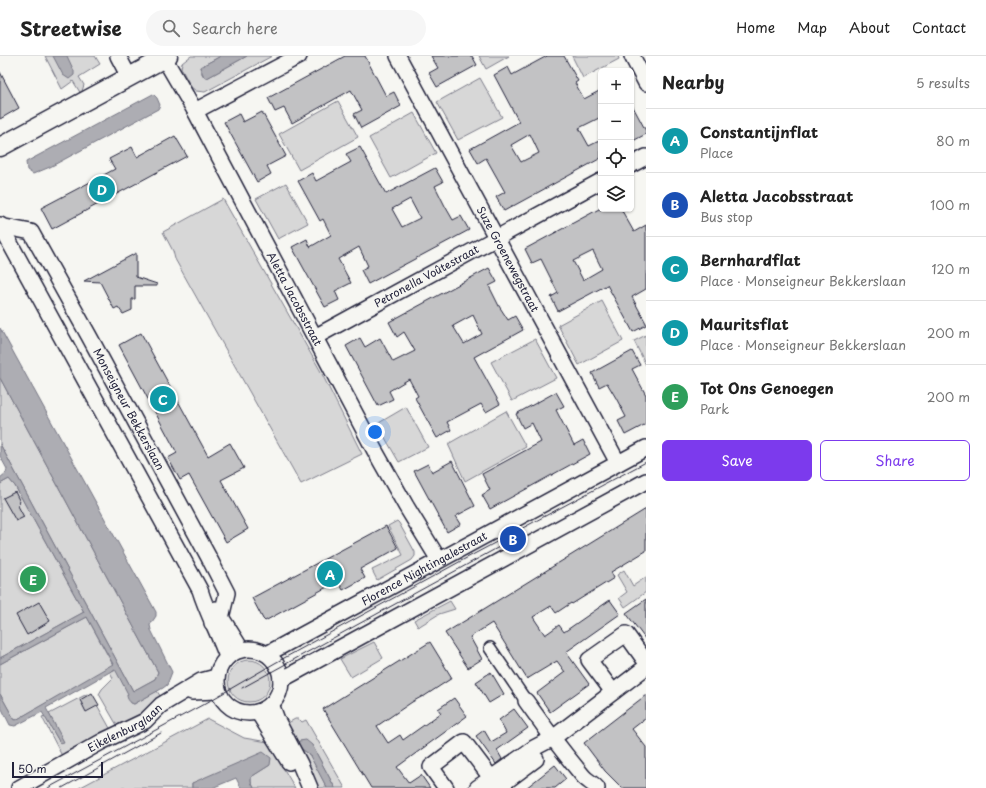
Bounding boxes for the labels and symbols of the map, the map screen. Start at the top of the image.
pin: D [89,174,115,204]
street label: Suze Groenewegstraat [473,203,544,315]
street label: Petronella Voûtestraat [371,240,482,311]
street label: Aletta Jacobsstraat [263,249,327,349]
street label: Monseigneur Bekkerslaan [89,345,169,473]
pin: C [150,384,176,414]
your location [365,422,385,442]
pin: B [500,524,526,554]
street label: Florence Nightingalestraat [358,527,490,609]
pin: A [317,559,343,589]
pin: E [20,564,46,594]
street label: Eikelenburglaan [84,699,166,756]
scale bar [12,760,103,779]

